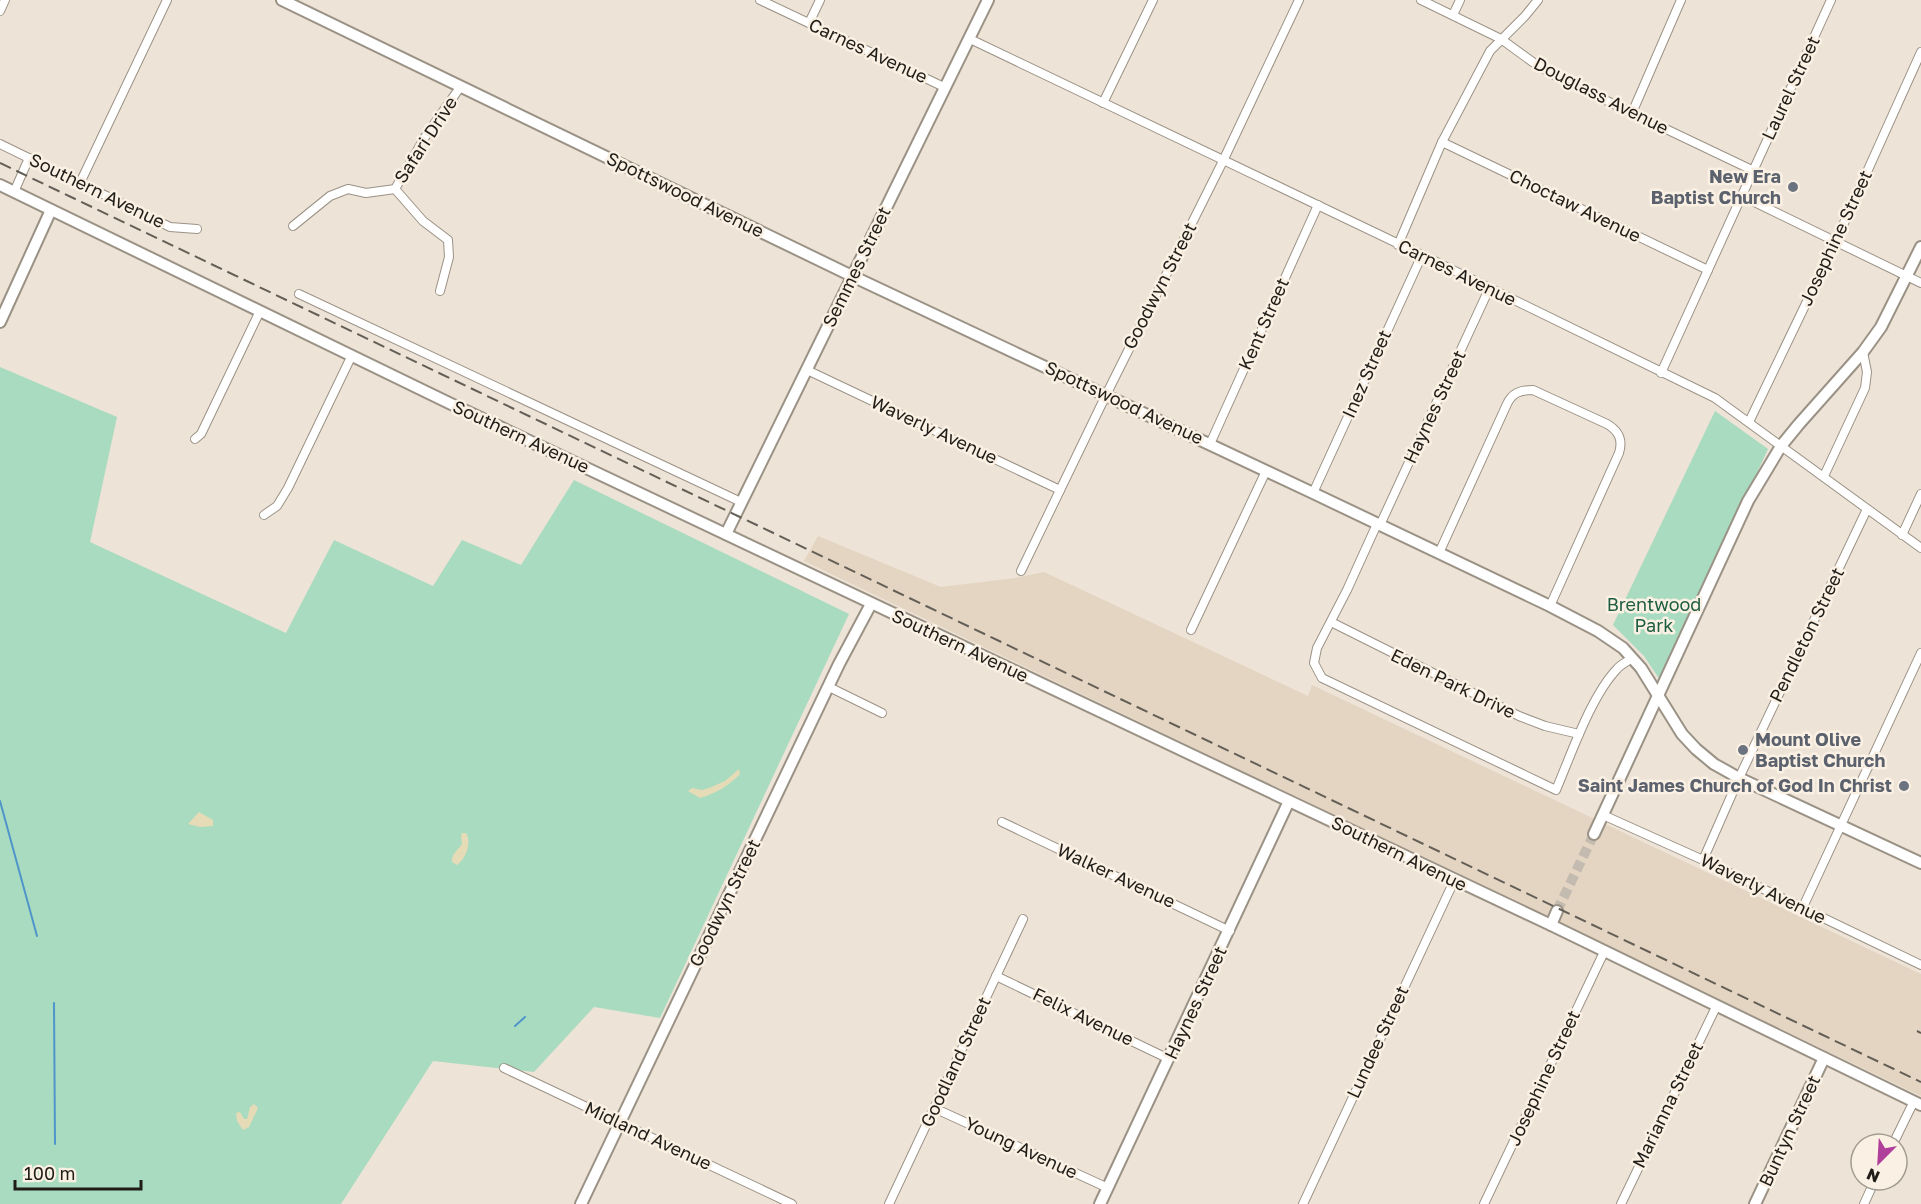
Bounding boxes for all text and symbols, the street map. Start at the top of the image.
street label: Carnes Avenue [806,13,931,87]
street label: Laurel Street [1756,32,1824,143]
street label: Douglass Avenue [1530,52,1673,139]
street label: Safari Drive [389,92,461,187]
street label: Spottswood Avenue [603,146,768,242]
street label: Southern Avenue [26,148,169,232]
street label: Choctaw Avenue [1506,164,1645,246]
place label: New Era Baptist Church [1651,165,1781,208]
street label: Josephine Street [1794,166,1876,309]
marker: New Era Baptist Church [1786,180,1800,194]
street label: Semmes Street [817,203,895,331]
street label: Goodwyn Street [1118,219,1201,353]
street label: Carnes Avenue [1395,234,1520,310]
street label: Kent Street [1233,274,1293,373]
street label: Inez Street [1337,326,1395,421]
street label: Haynes Street [1398,346,1470,467]
street label: Spottswood Avenue [1042,356,1207,448]
street label: Waverly Avenue [868,390,1001,468]
street label: Southern Avenue [450,395,593,477]
street label: Pendleton Street [1764,564,1848,705]
park label: Brentwood Park [1607,593,1701,636]
street label: Southern Avenue [889,604,1032,686]
street label: Eden Park Drive [1388,643,1519,723]
place label: Mount Olive Baptist Church [1755,728,1885,771]
marker: Mount Olive Baptist Church [1736,743,1750,757]
place label: Saint James Church of God In Christ [1578,774,1892,796]
marker: Saint James Church of God In Christ [1897,779,1911,793]
street label: Southern Avenue [1328,811,1471,895]
street label: Goodwyn Street [684,835,765,970]
street label: Walker Avenue [1054,838,1179,912]
street label: Waverly Avenue [1697,848,1830,928]
street label: Haynes Street [1159,942,1231,1063]
street label: Felix Avenue [1029,982,1137,1050]
street label: Lundee Street [1341,982,1413,1101]
street label: Goodland Street [915,993,995,1130]
street label: Josephine Street [1502,1006,1584,1149]
street label: Marianna Street [1627,1038,1707,1171]
street label: Buntyn Street [1754,1071,1824,1190]
street label: Midland Avenue [581,1096,715,1174]
street label: Young Avenue [962,1111,1081,1183]
north arrow [1849,1132,1909,1192]
scale bar [15,1153,141,1191]
text: 100 m [24,1162,75,1184]
text: N [1863,1164,1883,1187]

